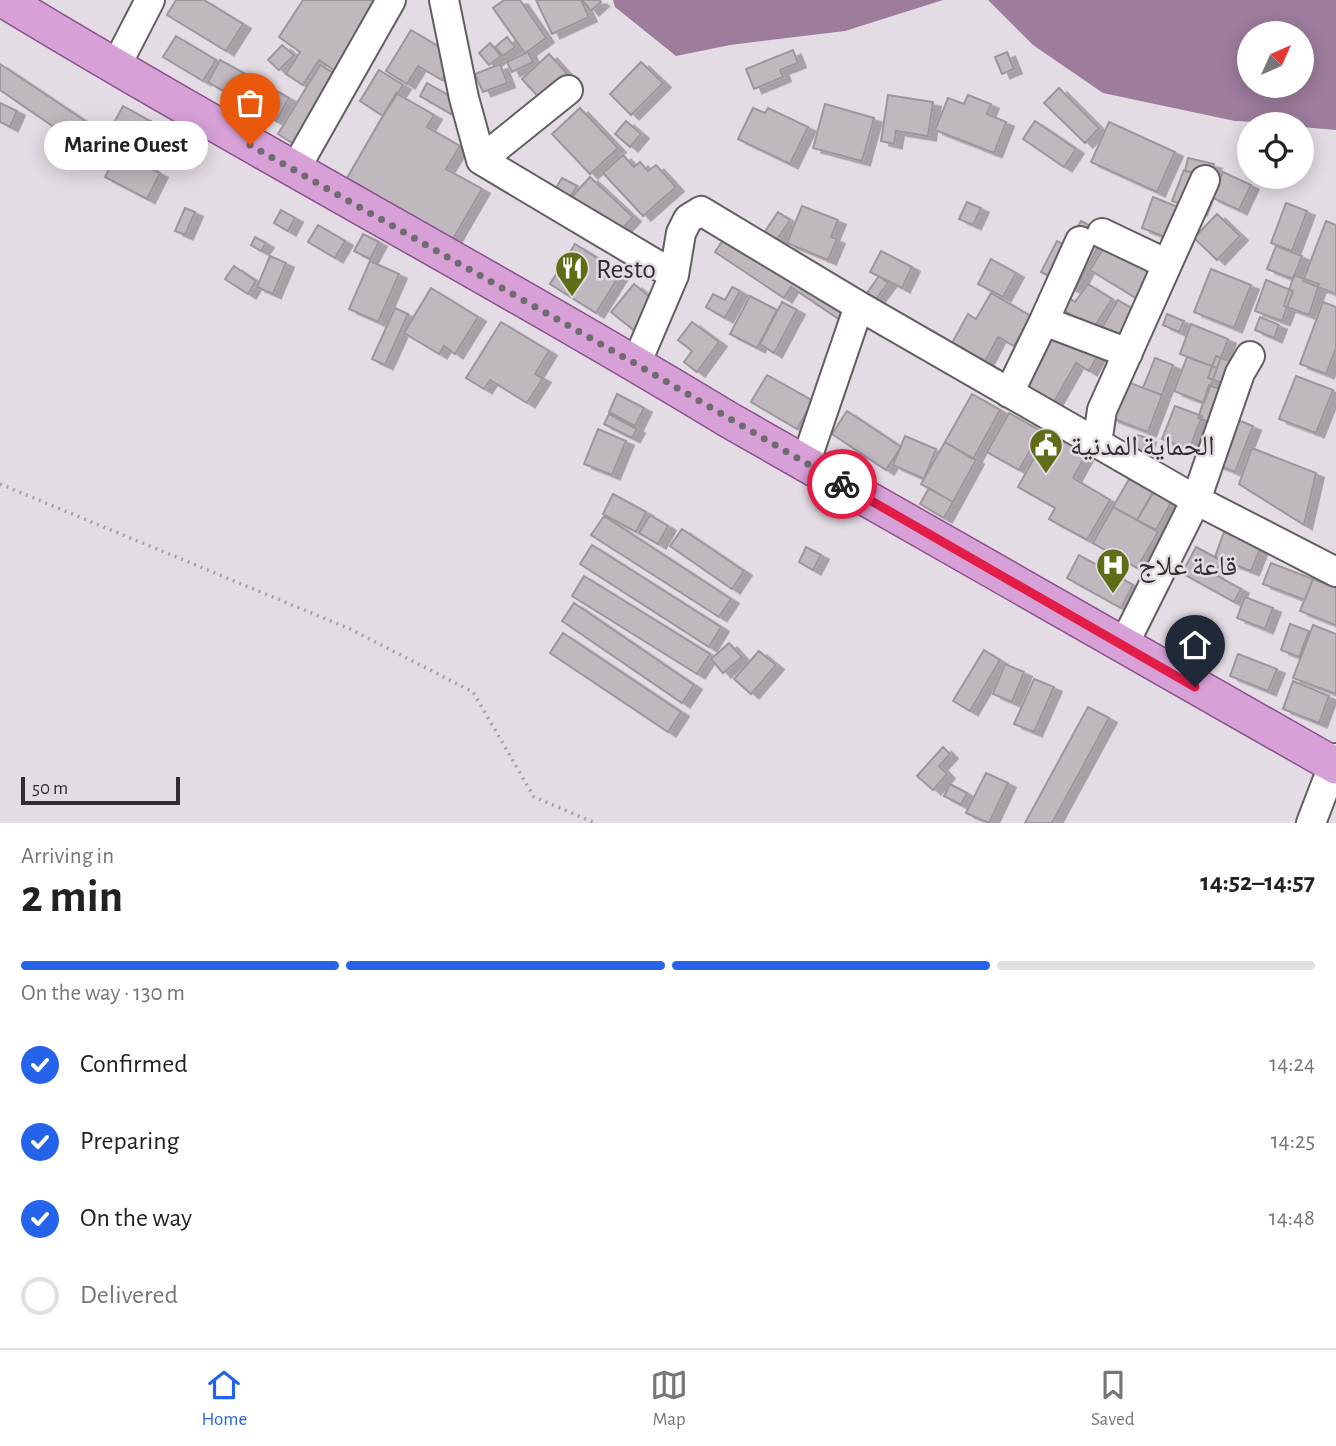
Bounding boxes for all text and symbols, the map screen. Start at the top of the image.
north arrow [1237,21,1314,98]
map controls [1237,21,1314,189]
pin [220,73,280,145]
icon: bag [231,84,269,122]
button: locate [1237,112,1314,189]
callout: Marine Ouest [44,120,208,170]
text: Marine Ouest [64,134,188,157]
restaurant icon: Resto [553,249,591,298]
place label: Resto [596,256,656,284]
public building icon: الحماية المدنية [1027,426,1065,475]
place label: الحماية المدنية [1070,433,1215,461]
courier [807,449,877,519]
icon: bike [823,465,861,503]
hospital icon: قاعة علاج [1094,546,1132,595]
place label: قاعة علاج [1138,553,1237,583]
pin [1165,615,1225,687]
icon: home [1176,626,1214,664]
scale bar [21,774,180,806]
text: 50 m [32,779,68,798]
text: Arriving in [21,845,114,868]
text: 14:52–14:57 [1200,869,1315,895]
text: 2 min [21,874,123,920]
text: On the way · 130 m [21,982,185,1005]
icon: check [21,1046,59,1084]
text: Confirmed [80,1051,188,1077]
text: 14:24 [1269,1053,1315,1076]
icon: check [21,1123,59,1161]
text: Preparing [80,1128,179,1154]
text: 14:25 [1271,1130,1315,1153]
icon: check [21,1200,59,1238]
text: On the way [80,1205,192,1231]
text: 14:48 [1269,1207,1315,1230]
text: Delivered [80,1282,178,1308]
tab: Home [201,1366,247,1431]
tab: Map [650,1366,688,1431]
tab: Saved [1091,1366,1135,1431]

